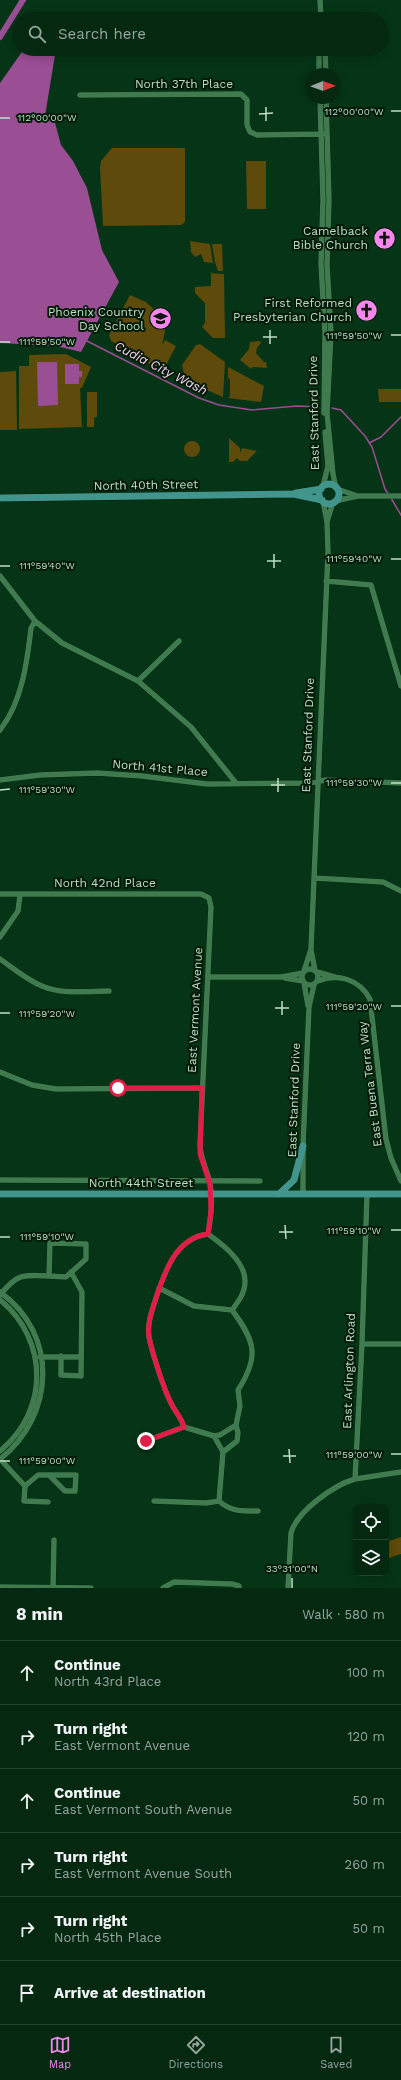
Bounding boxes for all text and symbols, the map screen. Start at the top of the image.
search box [12,12,389,56]
icon: search [26,23,48,45]
text: Search here [58,25,146,43]
north arrow [305,68,341,104]
street label: North 37th Place [135,77,233,91]
text: 112°00'00"W [324,106,384,117]
text: 112°00'00"W [17,112,77,123]
place label: Camelback Bible Church [293,224,368,252]
church icon: Camelback Bible Church [371,225,397,251]
place label: First Reformed Presbyterian Church [233,296,352,324]
church icon: First Reformed Presbyterian Church [354,297,380,323]
place label: Phoenix Country Day School [48,305,145,333]
school or university icon: Phoenix Country Day School [147,306,173,332]
text: 111°59'50"W [326,330,383,341]
text: 111°59'50"W [19,336,76,347]
water label: Cudia City Wash [112,338,210,398]
street label: East Stanford Drive [306,355,322,470]
street label: North 40th Street [94,477,198,493]
text: 111°59'40"W [326,553,382,564]
text: 111°59'40"W [19,560,75,571]
street label: East Stanford Drive [299,677,317,793]
street label: North 41st Place [112,757,208,779]
text: 111°59'30"W [326,777,383,788]
text: 111°59'30"W [19,784,76,795]
street label: North 42nd Place [54,876,156,890]
street label: East Vermont Avenue [185,947,205,1073]
text: 111°59'20"W [326,1001,383,1012]
text: 111°59'20"W [19,1008,76,1019]
street label: East Buena Terra Way [355,1020,385,1148]
street label: East Stanford Drive [285,1042,303,1158]
route start [109,1079,127,1097]
street label: North 44th Street [89,1176,193,1190]
text: 111°59'10"W [327,1225,382,1236]
text: 111°59'10"W [20,1231,75,1242]
street label: East Arlington Road [340,1313,358,1429]
route end [137,1432,155,1450]
text: 111°59'00"W [326,1449,383,1460]
text: 111°59'00"W [19,1455,76,1466]
map controls [353,1504,389,1576]
button: locate [353,1504,389,1540]
button: layers [353,1540,389,1576]
text: 33°31'00"N [266,1563,318,1574]
text: 8 min [16,1604,63,1624]
text: Walk · 580 m [302,1607,385,1622]
text: Continue [54,1656,121,1674]
icon: ahead [16,1662,38,1684]
text: 100 m [347,1665,385,1680]
text: North 43rd Place [54,1674,161,1689]
text: Turn right [54,1720,127,1738]
icon: right [16,1726,38,1748]
text: 120 m [347,1729,385,1744]
text: East Vermont Avenue [54,1738,190,1753]
text: Continue [54,1784,121,1802]
icon: ahead [16,1790,38,1812]
text: 50 m [353,1793,385,1808]
text: East Vermont South Avenue [54,1802,232,1817]
text: Turn right [54,1848,127,1866]
icon: right [16,1854,38,1876]
text: 260 m [345,1857,385,1872]
text: East Vermont Avenue South [54,1866,232,1881]
text: Turn right [54,1912,127,1930]
icon: right [16,1918,38,1940]
text: 50 m [353,1921,385,1936]
text: North 45th Place [54,1930,162,1945]
icon: arrive [16,1982,38,2004]
text: Arrive at destination [54,1984,206,2002]
tab: Map [49,2034,71,2071]
tab: Directions [169,2034,223,2071]
tab: Saved [320,2034,352,2071]

